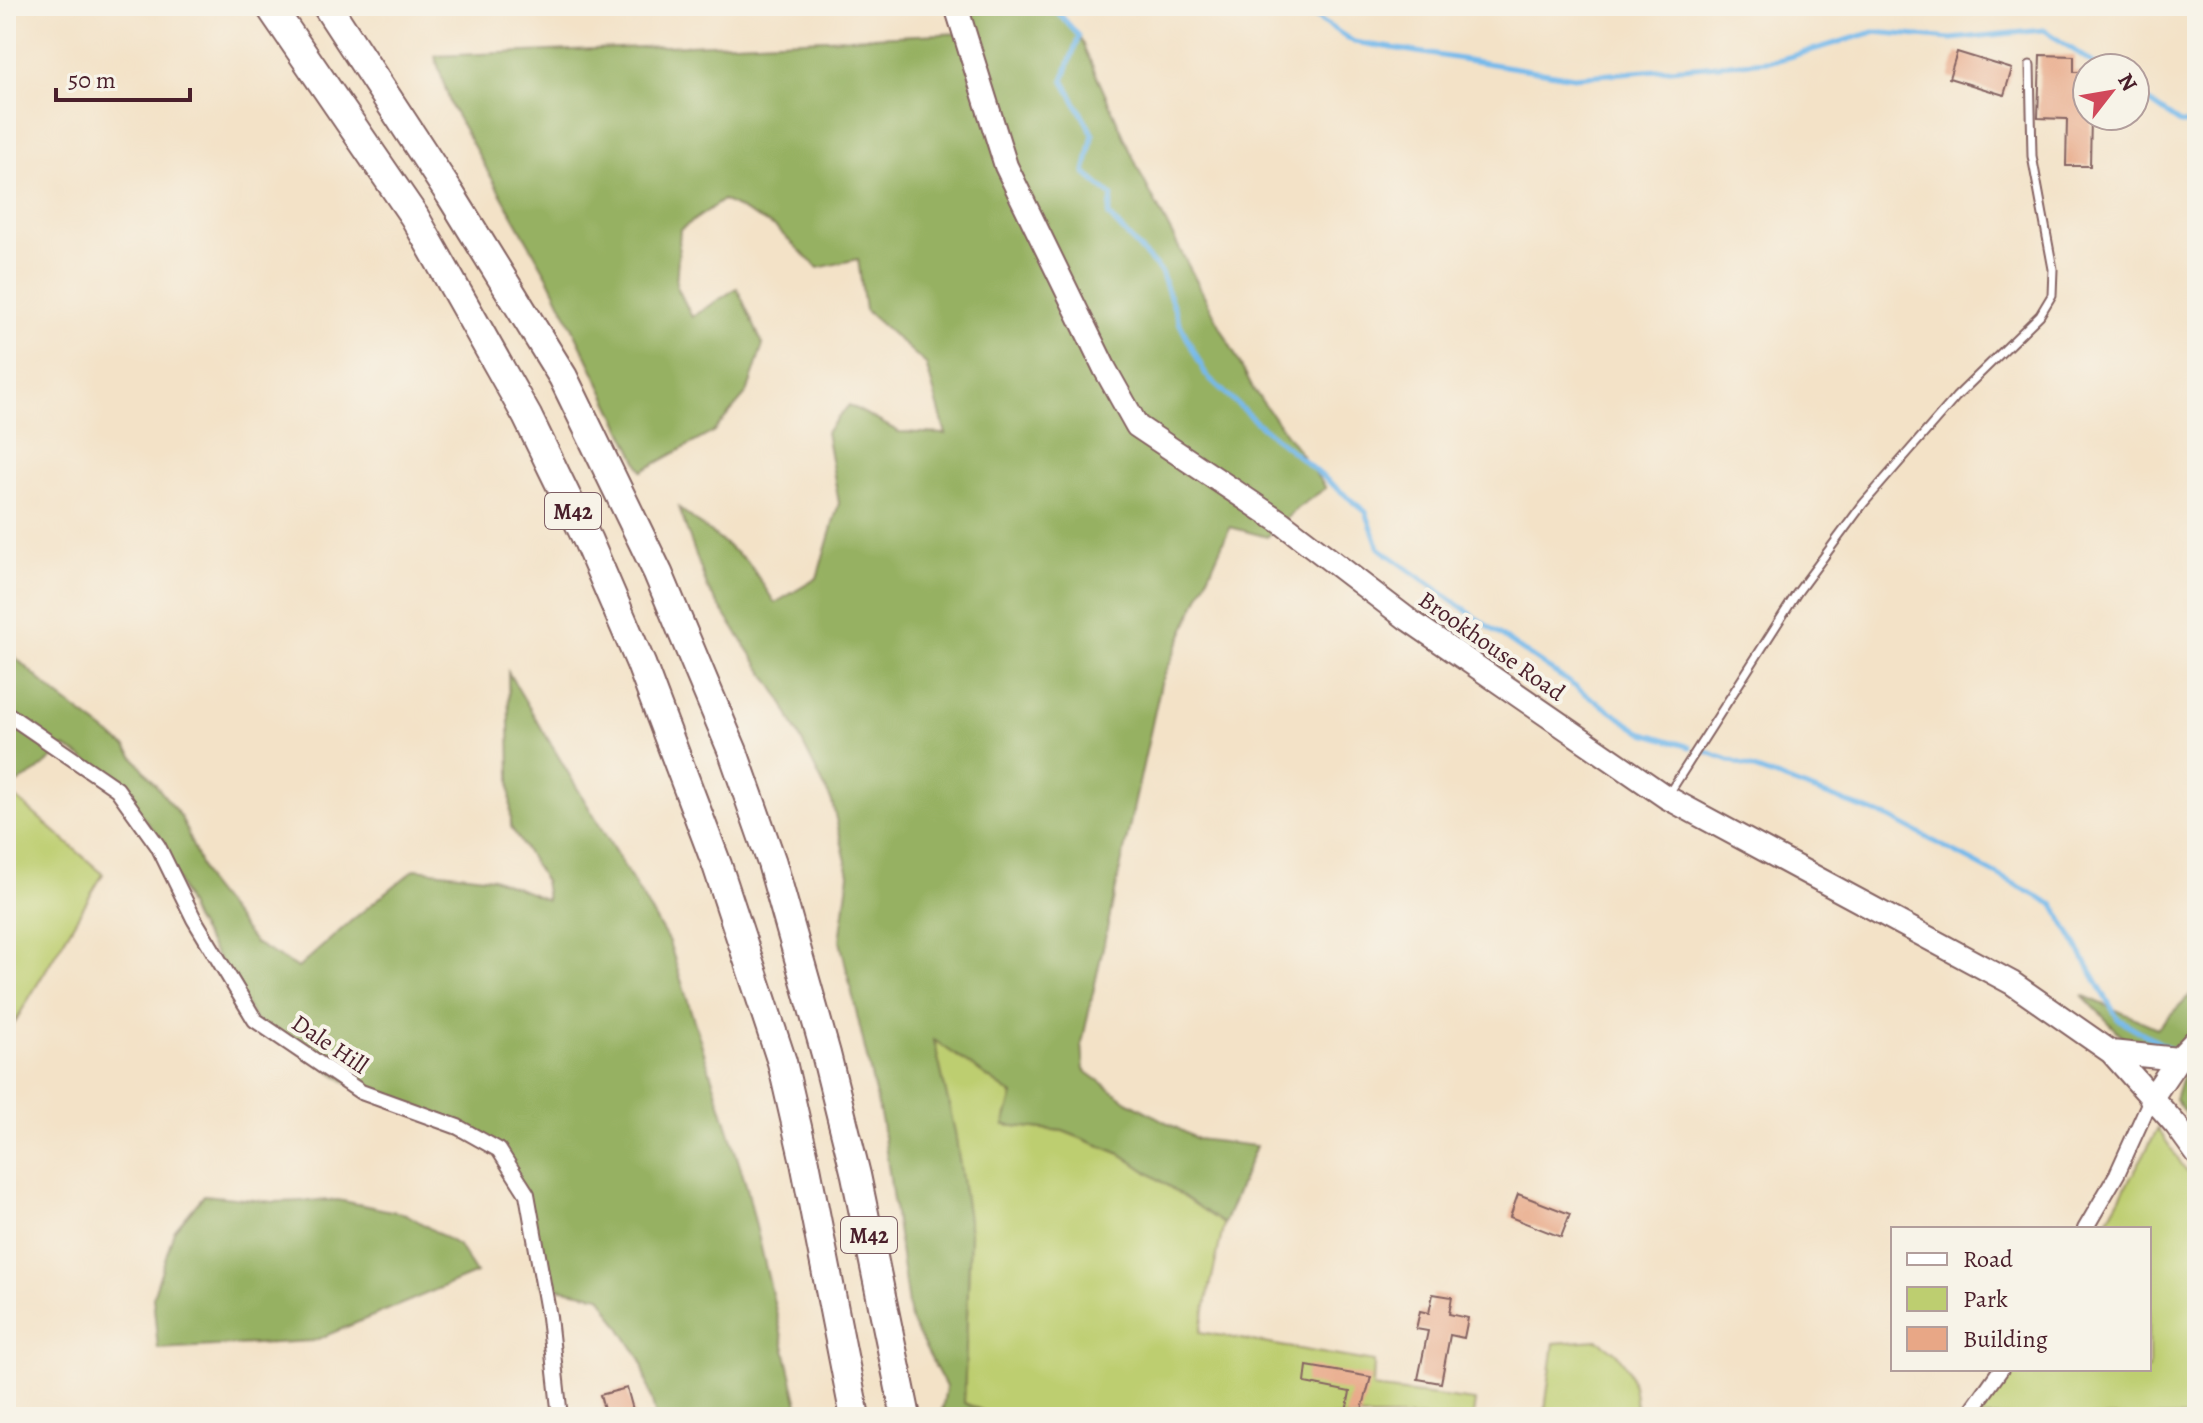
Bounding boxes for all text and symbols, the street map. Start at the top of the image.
scale bar [56,52,190,102]
north arrow [2071,52,2151,132]
text: 50 m [68,64,116,96]
text: N [2110,68,2144,97]
road number: M42 [545,493,601,529]
street label: Brookhouse Road [1412,584,1572,708]
street label: Dale Hill [286,1007,375,1081]
road number: M42 [841,1217,897,1253]
legend [1891,1227,2151,1371]
text: Road [1963,1243,2013,1275]
text: Park [1963,1283,2008,1315]
text: Building [1963,1323,2048,1355]

